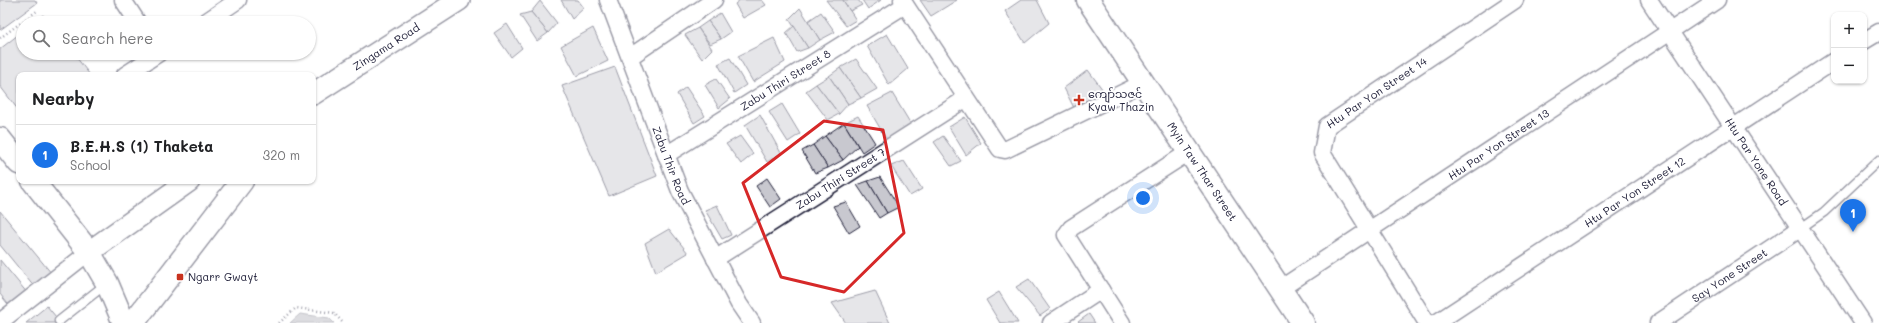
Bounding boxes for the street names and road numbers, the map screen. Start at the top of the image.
street label: Zingama Road [350,19,422,74]
street label: Zabu Thiri Street 8 [737,45,834,114]
street label: Htu Par Yon Street 14 [1323,53,1430,131]
street label: Htu Par Yon Street 13 [1445,105,1552,183]
street label: Htu Par Yone Road [1722,115,1791,208]
street label: Myin Taw Thar Street [1164,119,1241,224]
street label: Zabu Thir Road [649,124,694,207]
street label: Zabu Thiri Street 7 [793,144,888,213]
street label: Htu Par Yon Street 12 [1581,153,1688,230]
street label: Say Yone Street [1689,244,1770,305]

